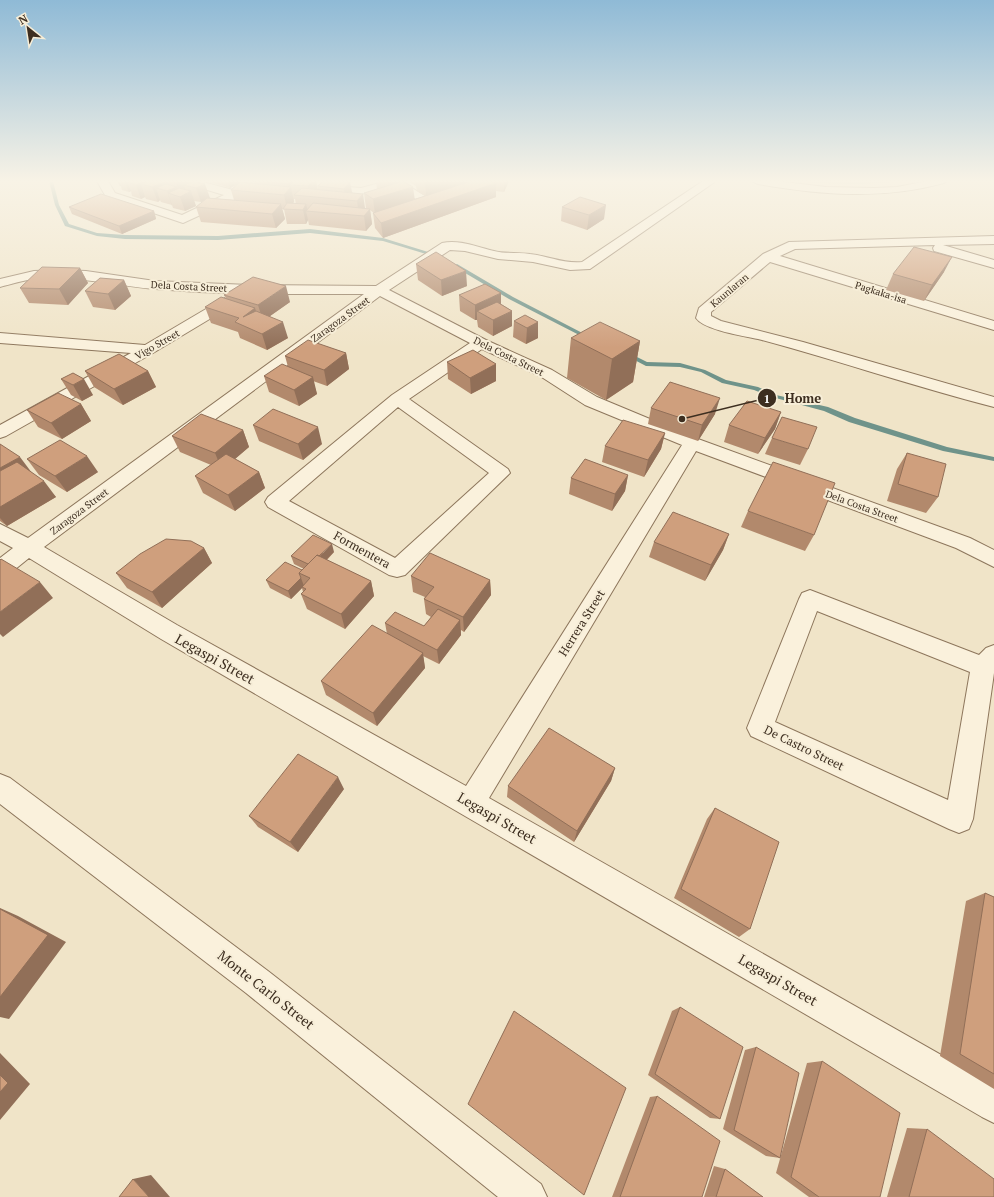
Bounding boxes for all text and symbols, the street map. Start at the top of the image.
north arrow [8,8,48,48]
text: N [16,11,31,27]
street label: Kaunlaran [707,271,751,310]
street label: Dela Costa Street [150,278,228,295]
street label: Pagkaka-isa [853,278,908,306]
street label: Zaragoza Street [308,293,373,345]
street label: Vigo Street [132,326,182,362]
street label: Dela Costa Street [472,334,546,379]
callout: Home [757,386,829,411]
text: Home [785,389,821,407]
text: 1 [764,391,770,406]
street label: Zaragoza Street [48,485,111,538]
street label: Dela Costa Street [824,487,900,526]
street label: Formentera [331,528,393,571]
street label: Herrera Street [555,586,608,659]
street label: Legaspi Street [172,629,259,689]
street label: De Castro Street [762,722,847,774]
street label: Legaspi Street [454,787,541,848]
street label: Monte Carlo Street [214,946,319,1034]
street label: Legaspi Street [735,949,822,1010]

